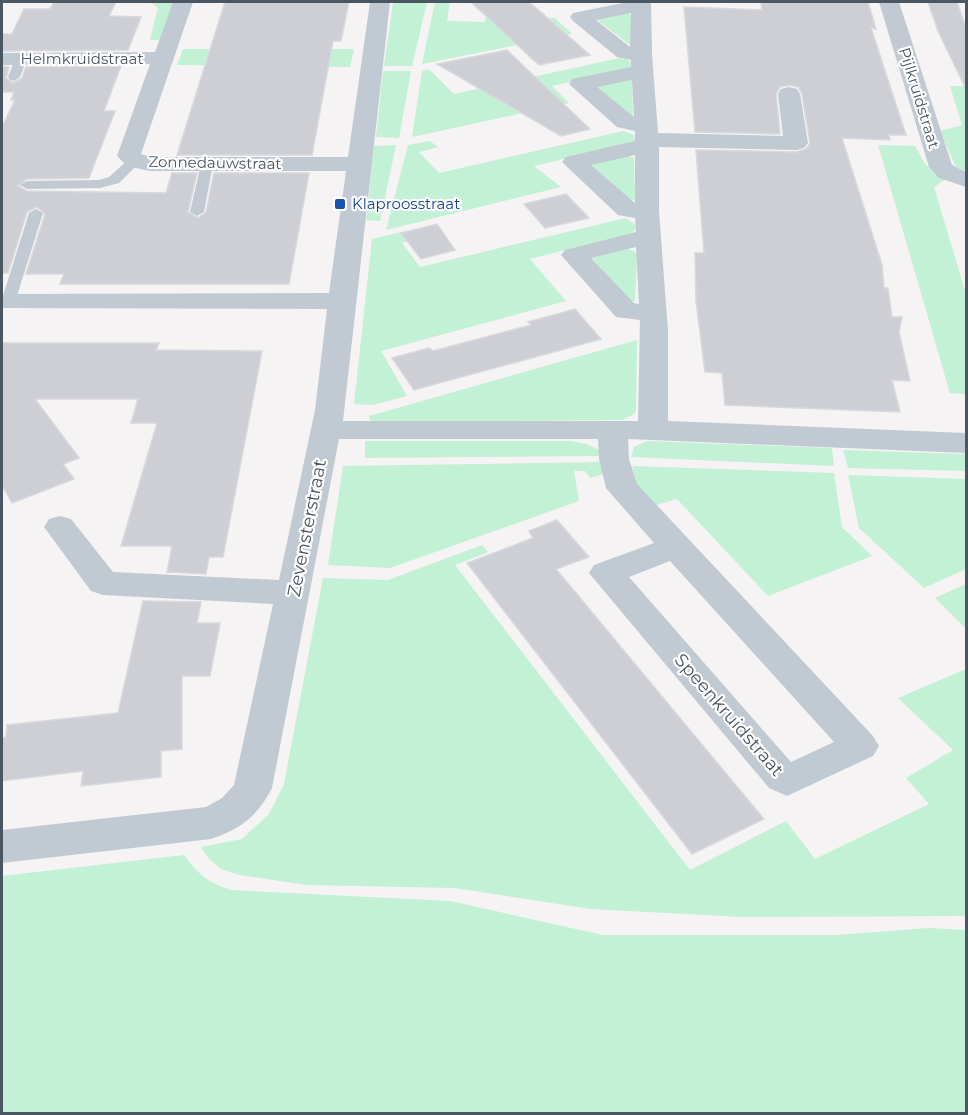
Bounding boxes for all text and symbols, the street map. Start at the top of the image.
street label: Pijlkruidstraat [895,45,944,151]
street label: Helmkruidstraat [21,49,143,68]
street label: Zonnedauwstraat [148,152,282,173]
place label: Klaproosstraat [352,194,460,213]
marker: Klaproosstraat [333,197,347,211]
street label: Zevensterstraat [283,457,331,599]
street label: Speenkruidstraat [670,649,788,781]

